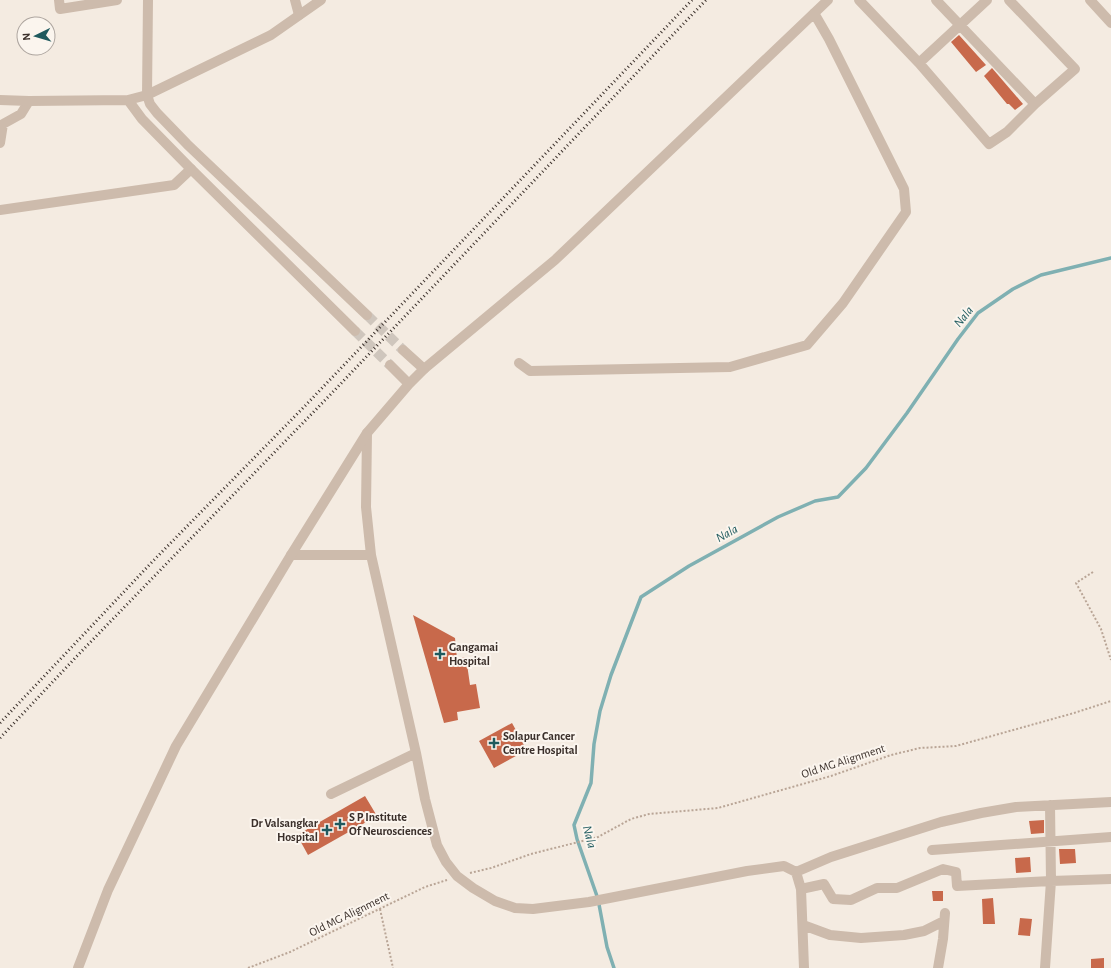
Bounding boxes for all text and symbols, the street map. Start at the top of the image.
north arrow [16,16,56,56]
text: N [21,33,32,41]
water label: Nala [952,304,976,330]
water label: Nala [714,523,740,545]
place label: Gangamai Hospital [449,641,498,667]
marker: Gangamai Hospital [434,648,446,660]
place label: Solapur Cancer Centre Hospital [503,730,578,756]
marker: Solapur Cancer Centre Hospital [488,737,500,749]
street label: Old MG Alignment [800,742,887,780]
place label: S P Institute Of Neurosciences [349,811,432,837]
place label: Dr Valsangkar Hospital [251,817,319,843]
marker: S P Institute Of Neurosciences [334,818,346,830]
marker: Dr Valsangkar Hospital [321,824,333,836]
water label: Nala [580,824,598,850]
street label: Old MG Alignment [307,889,391,939]

